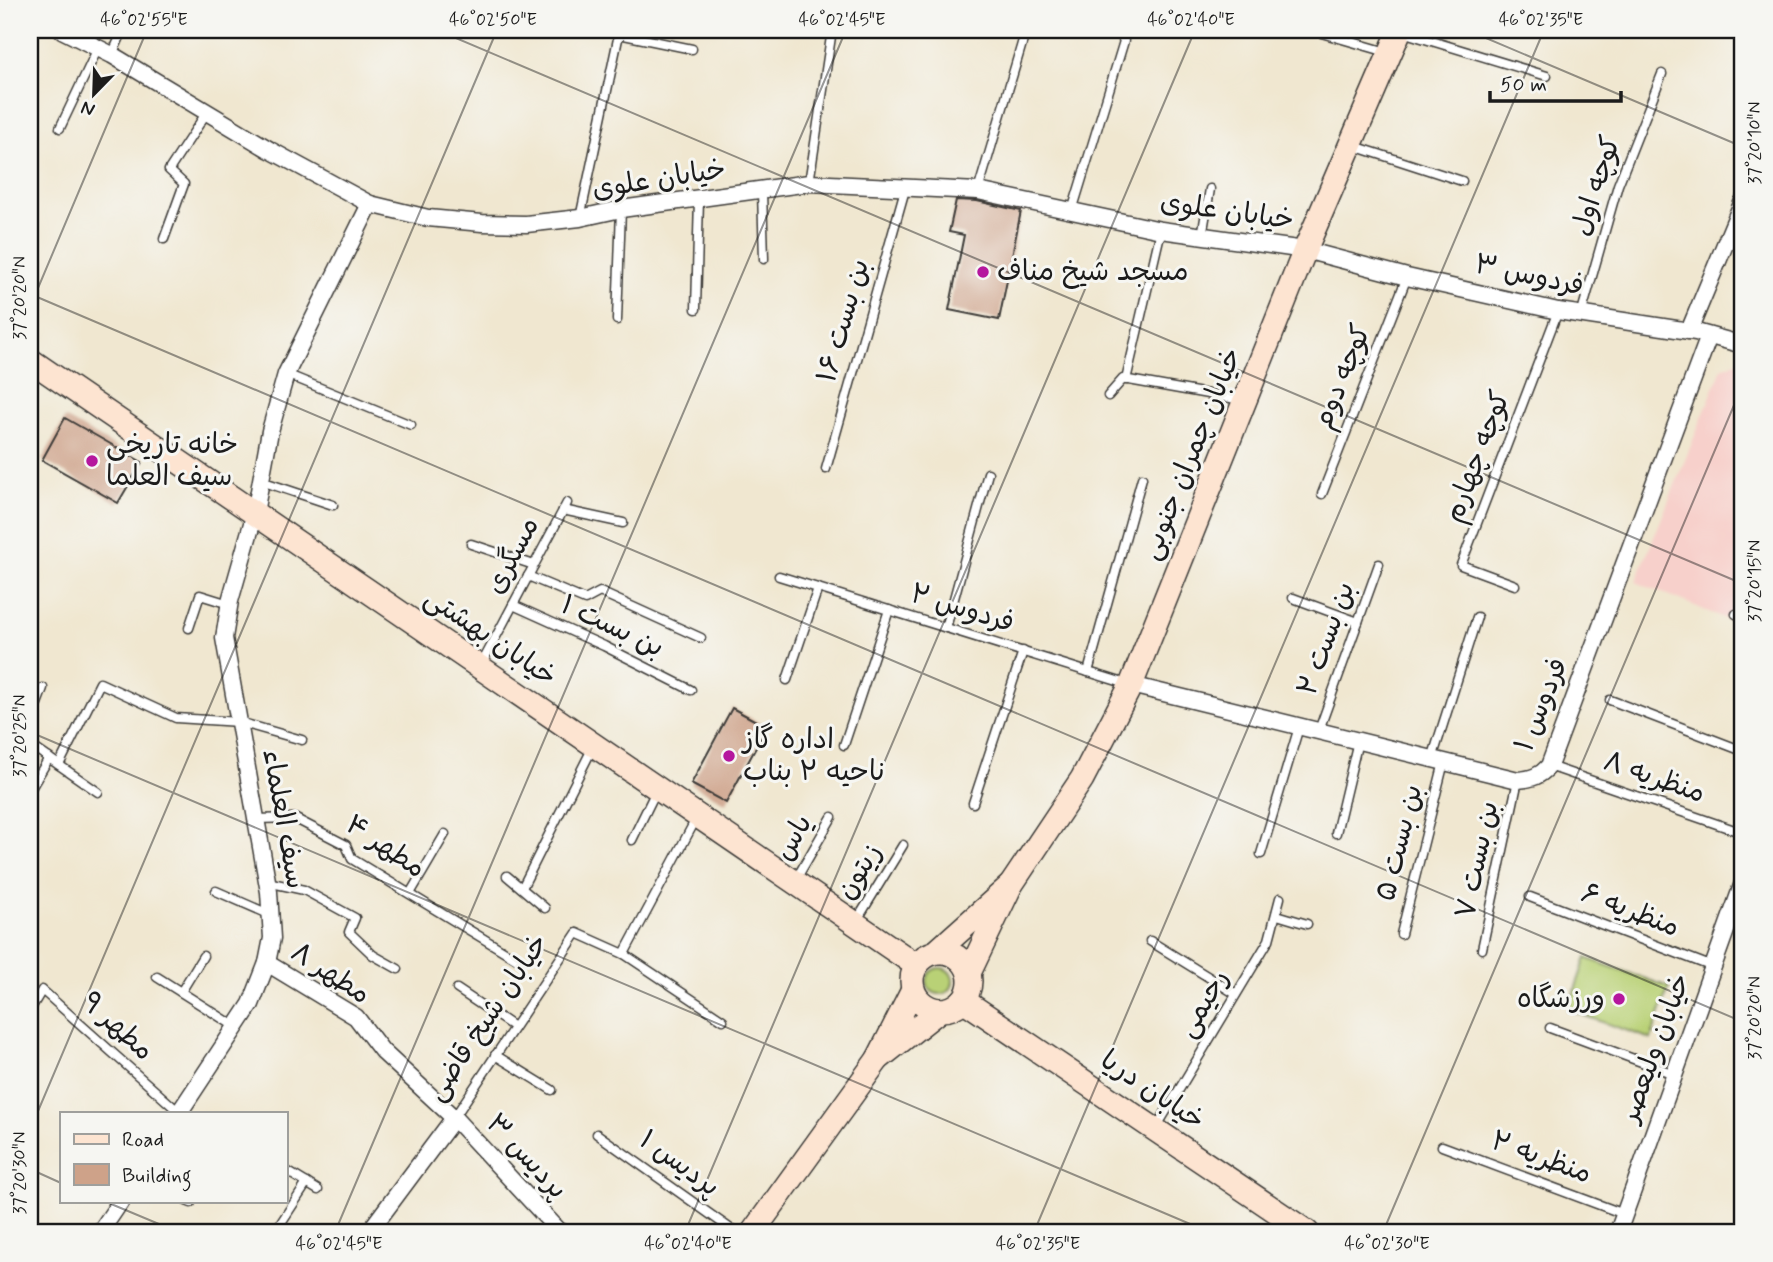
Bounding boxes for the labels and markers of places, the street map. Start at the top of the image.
place label: مسجد شیخ مناف [997,254,1189,291]
marker: مسجد شیخ مناف [975,264,991,280]
place label: خانه تاریخی سیف العلما [106,427,238,496]
marker: خانه تاریخی سیف العلما [84,453,100,469]
place label: اداره گاز ناحیه ۲ بناب [741,722,885,791]
marker: اداره گاز ناحیه ۲ بناب [721,748,737,764]
place label: ورزشگاه [1517,981,1605,1018]
marker: ورزشگاه [1611,991,1627,1007]

